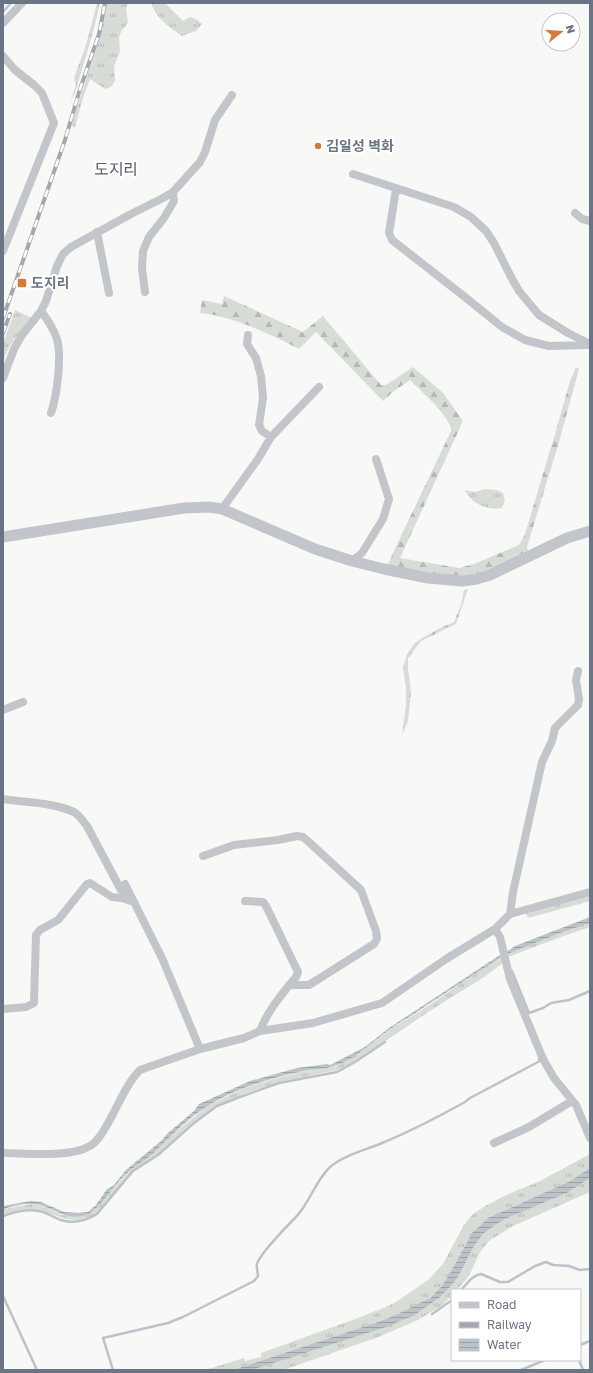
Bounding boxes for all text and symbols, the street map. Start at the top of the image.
north arrow [541,12,581,52]
text: N [564,23,578,35]
place label: 김일성 벽화 [326,137,394,154]
marker: 김일성 벽화 [313,141,323,151]
district label: 도지리 [94,159,138,179]
place label: 도지리 [31,274,70,291]
marker: 도지리 [16,277,28,289]
legend [451,1289,581,1361]
text: Road [487,1297,516,1312]
text: Railway [487,1317,532,1332]
text: Water [487,1337,521,1352]

